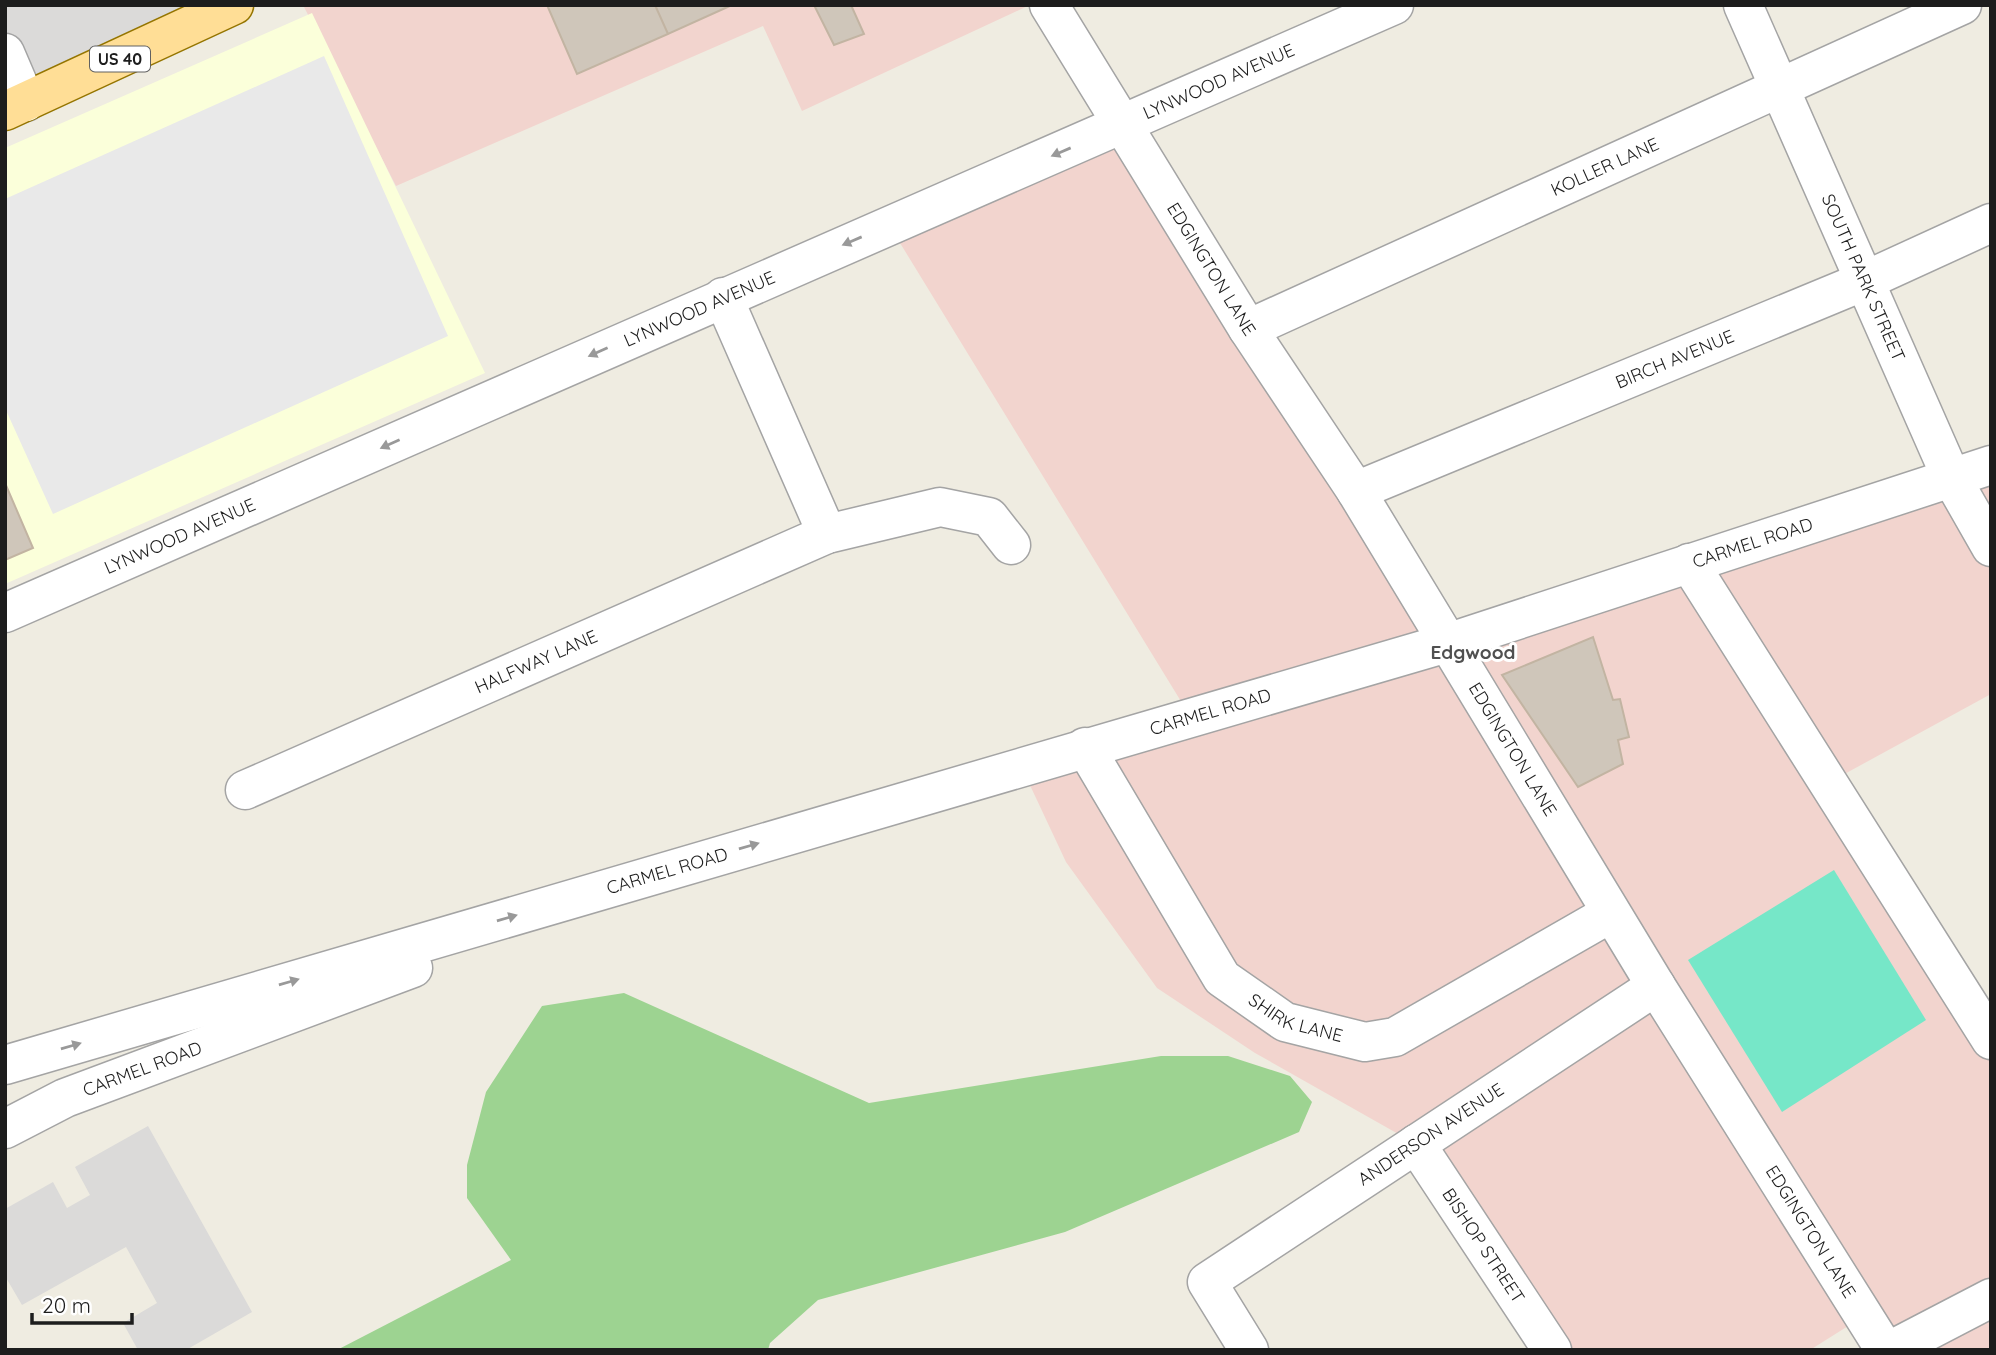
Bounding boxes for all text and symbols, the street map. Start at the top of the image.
street label: LYNWOOD AVENUE [1139,38,1298,124]
road number: US 40 [90,46,150,72]
street label: KOLLER LANE [1547,132,1662,201]
one-way arrow [1050,146,1071,157]
street label: SOUTH PARK STREET [1817,190,1911,365]
street label: EDGINGTON LANE [1162,198,1261,340]
one-way arrow [841,236,862,247]
street label: LYNWOOD AVENUE [620,265,778,352]
street label: BIRCH AVENUE [1612,324,1737,394]
one-way arrow [588,346,608,358]
one-way arrow [380,438,400,450]
street label: LYNWOOD AVENUE [101,493,259,579]
street label: CARMEL ROAD [1689,512,1816,573]
street label: HALFWAY LANE [471,624,601,699]
district label: Edgwood [1430,640,1516,664]
street label: EDGINGTON LANE [1464,678,1562,820]
street label: CARMEL ROAD [1147,683,1274,740]
one-way arrow [739,841,760,851]
street label: CARMEL ROAD [604,842,730,899]
one-way arrow [497,912,518,922]
one-way arrow [279,976,300,986]
street label: SHIRK LANE [1244,988,1345,1047]
street label: CARMEL ROAD [79,1036,205,1101]
one-way arrow [60,1040,81,1050]
street label: ANDERSON AVENUE [1353,1078,1508,1191]
street label: EDGINGTON LANE [1761,1161,1861,1302]
street label: BISHOP STREET [1437,1184,1530,1308]
scale bar [32,1282,131,1326]
text: 20 m [42,1292,91,1318]

